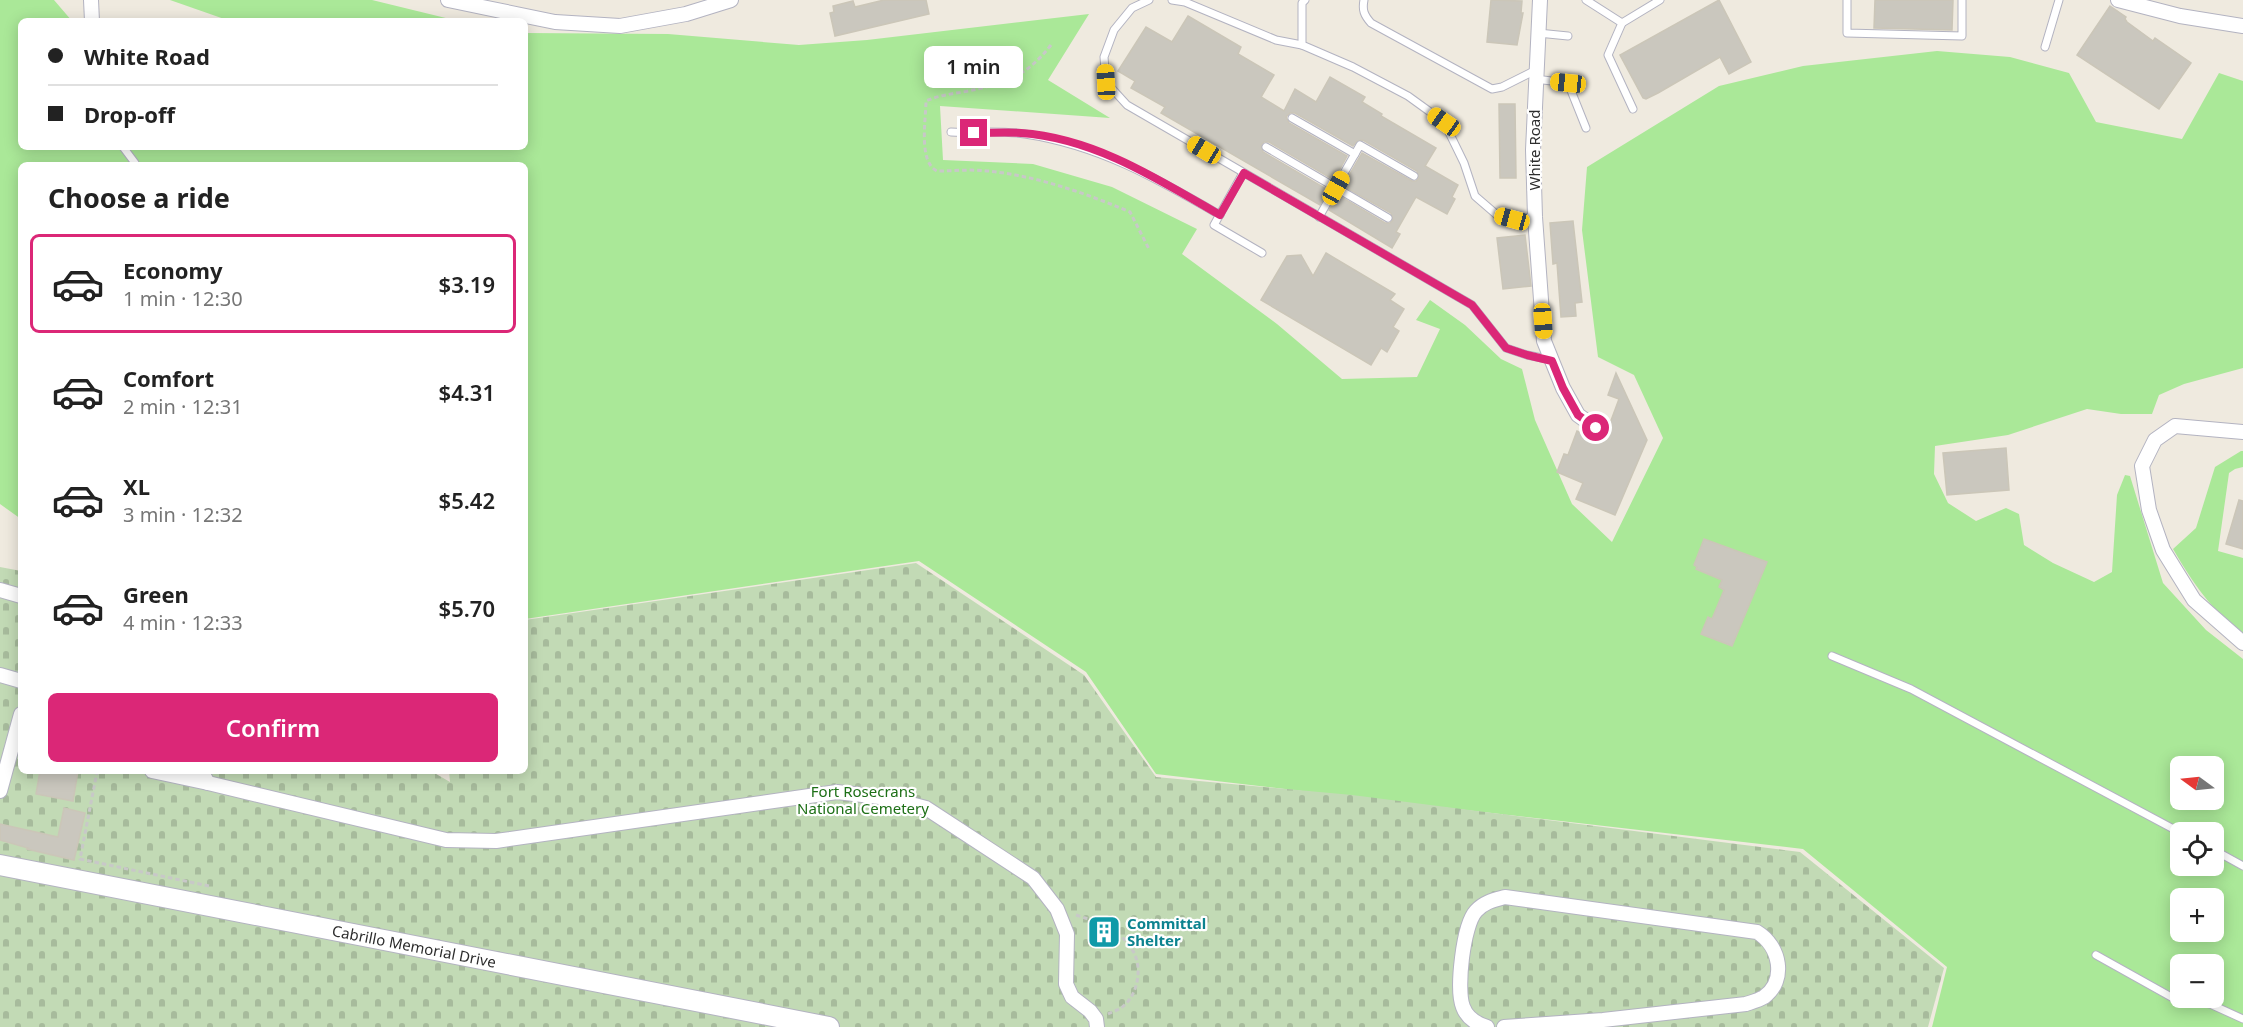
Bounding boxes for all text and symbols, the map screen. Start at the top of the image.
text: White Road [84,41,210,71]
callout: 1 min [924,46,1024,88]
text: 1 min [946,53,1001,80]
car [1096,64,1116,100]
car [1549,72,1587,94]
text: Drop-off [84,99,175,129]
car [1424,104,1464,140]
street label: White Road [1524,110,1544,190]
route end [960,119,987,146]
car [1184,133,1224,167]
car [1319,168,1353,208]
text: Choose a ride [48,179,230,216]
car [1492,206,1532,232]
text: Economy [123,255,222,285]
icon: car [51,257,105,311]
text: $3.19 [439,269,495,299]
text: 1 min · 12:30 [123,285,243,312]
car [1533,302,1553,340]
text: Comfort [123,363,214,393]
icon: car [51,365,105,419]
text: $4.31 [439,377,495,407]
text: 2 min · 12:31 [123,393,243,420]
route start [1582,414,1609,441]
text: XL [123,471,150,501]
icon: car [51,473,105,527]
text: $5.42 [439,485,495,515]
text: 3 min · 12:32 [123,501,243,528]
text: Green [123,579,189,609]
icon: car [51,581,105,635]
text: $5.70 [439,593,495,623]
text: 4 min · 12:33 [123,609,243,636]
button: Confirm [48,693,498,762]
north arrow [2170,756,2224,810]
map controls [2170,756,2224,1008]
park label: Fort Rosecrans National Cemetery [797,781,929,818]
button: locate [2170,822,2224,876]
button: + [2170,888,2224,942]
place label: Committal Shelter [1127,913,1206,950]
building icon: Committal Shelter [1086,914,1122,950]
street label: Cabrillo Memorial Drive [331,920,498,972]
button: − [2170,954,2224,1008]

